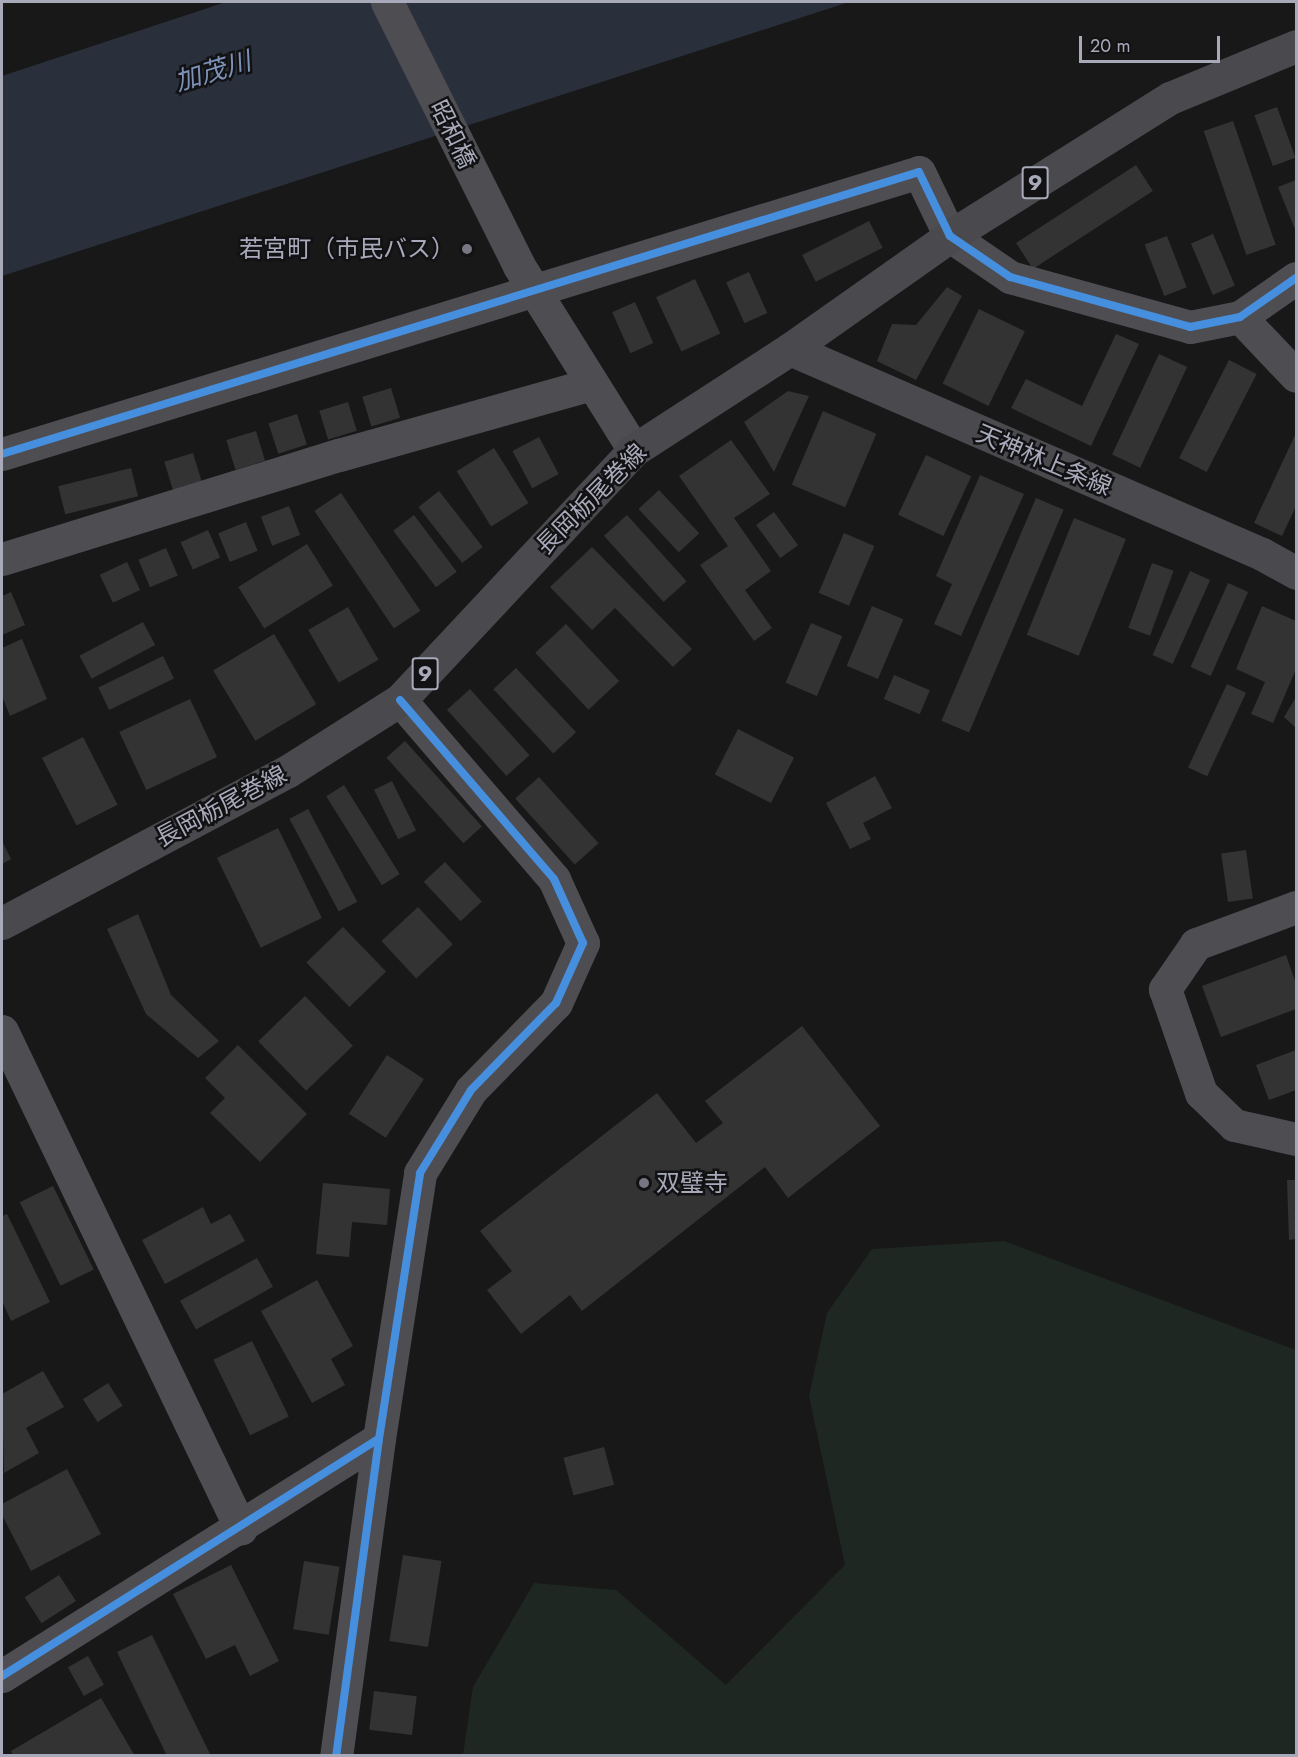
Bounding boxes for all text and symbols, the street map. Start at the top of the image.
scale bar [1082,24,1223,62]
text: 20 m [1090,33,1130,59]
water label: 加茂川 [171,46,255,98]
street label: 昭和橋 [424,95,482,173]
road number: 9 [1022,164,1048,202]
place label: 若宮町（市民バス） [239,235,455,263]
marker: 若宮町（市民バス） [460,242,474,256]
street label: 天神林上条線 [972,419,1116,501]
street label: 長岡栃尾巻線 [530,438,652,560]
road number: 9 [412,655,438,693]
street label: 長岡栃尾巻線 [151,759,291,853]
place label: 双璧寺 [656,1169,728,1197]
marker: 双璧寺 [637,1176,651,1190]

